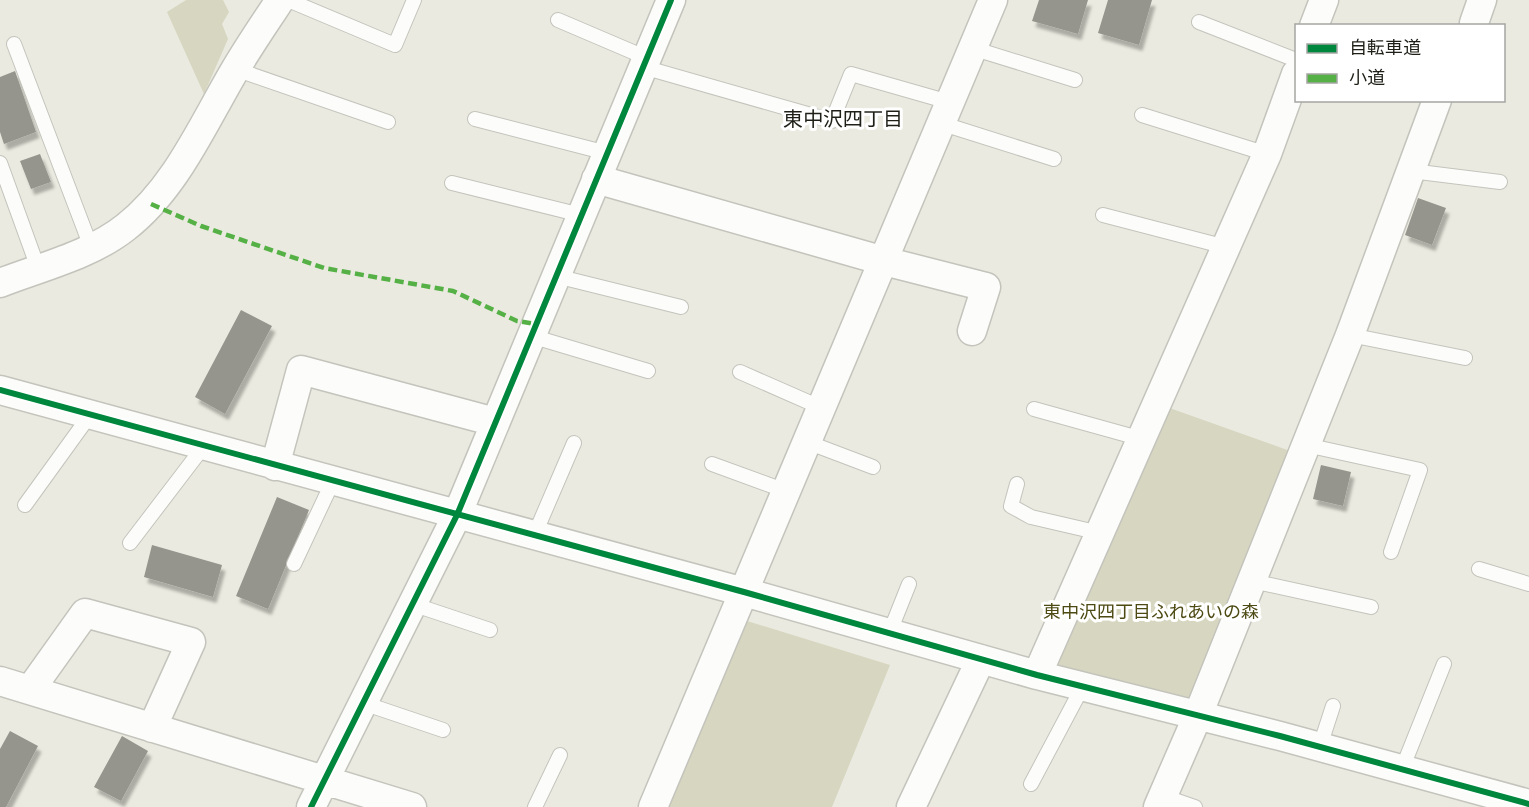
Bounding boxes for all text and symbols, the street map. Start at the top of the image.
legend [1295,24,1505,102]
text: 自転車道 [1349,37,1421,59]
text: 小道 [1349,67,1385,89]
district label: 東中沢四丁目 [783,108,903,132]
park label: 東中沢四丁目ふれあいの森 [1043,601,1259,623]

